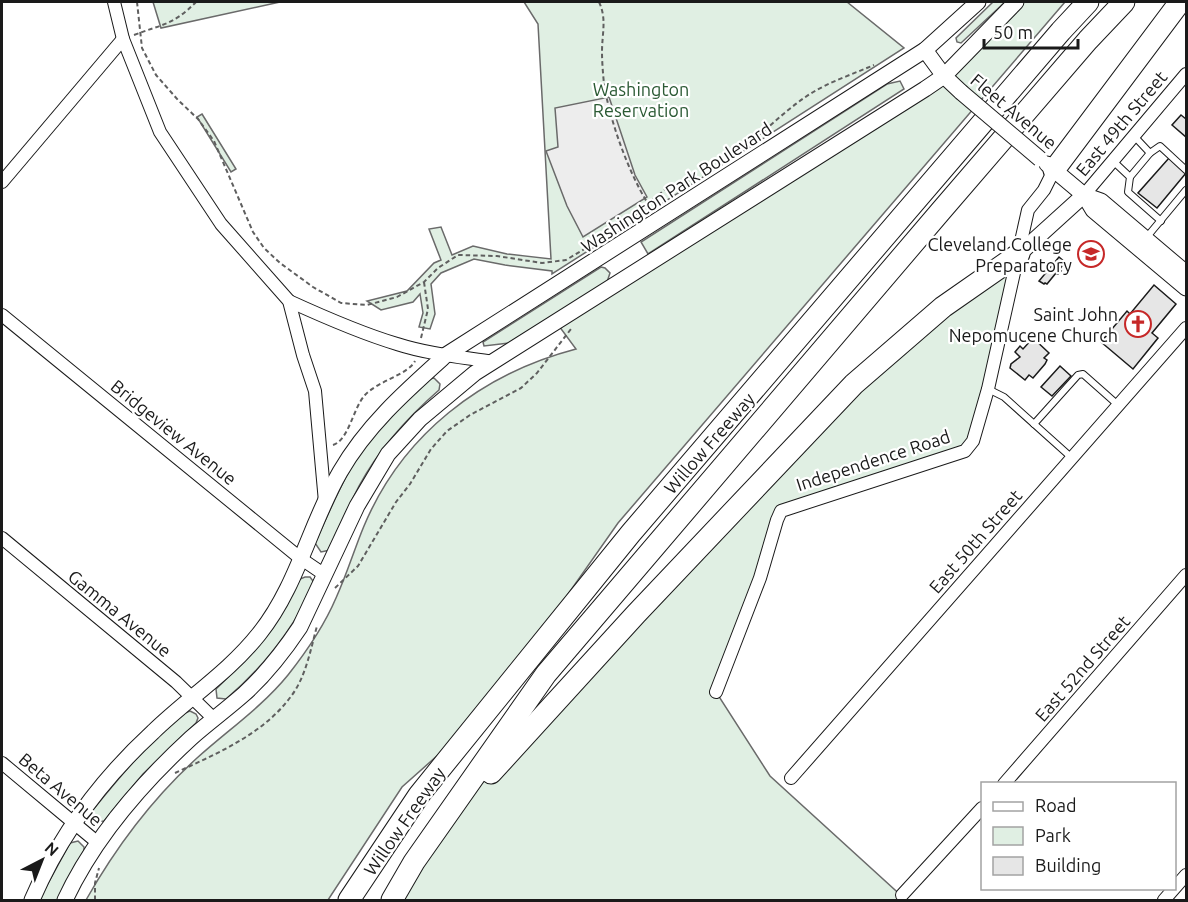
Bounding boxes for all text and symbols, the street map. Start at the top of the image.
scale bar [984,12,1078,50]
text: 50 m [993,22,1033,42]
street label: East 49th Street [1071,67,1171,179]
street label: Fleet Avenue [967,69,1061,153]
park label: Washington Reservation [593,79,689,120]
street label: Washington Park Boulevard [577,118,775,256]
place label: Cleveland College Preparatory [927,234,1072,275]
school or university icon: Cleveland College Preparatory [1076,239,1106,269]
place label: Saint John Nepomucene Church [949,304,1118,345]
church icon: Saint John Nepomucene Church [1123,309,1153,339]
street label: Bridgeview Avenue [107,375,241,489]
street label: Willow Freeway [660,388,758,498]
street label: Independence Road [793,426,953,494]
street label: East 50th Street [925,485,1025,597]
street label: Gamma Avenue [65,565,175,661]
street label: East 52nd Street [1031,611,1133,725]
street label: Beta Avenue [15,748,107,830]
street label: Willow Freeway [359,763,449,879]
legend [981,782,1176,890]
text: Road [1035,795,1077,815]
text: Park [1035,825,1071,845]
north arrow [12,830,72,890]
text: N [42,838,62,860]
text: Building [1035,855,1101,875]

